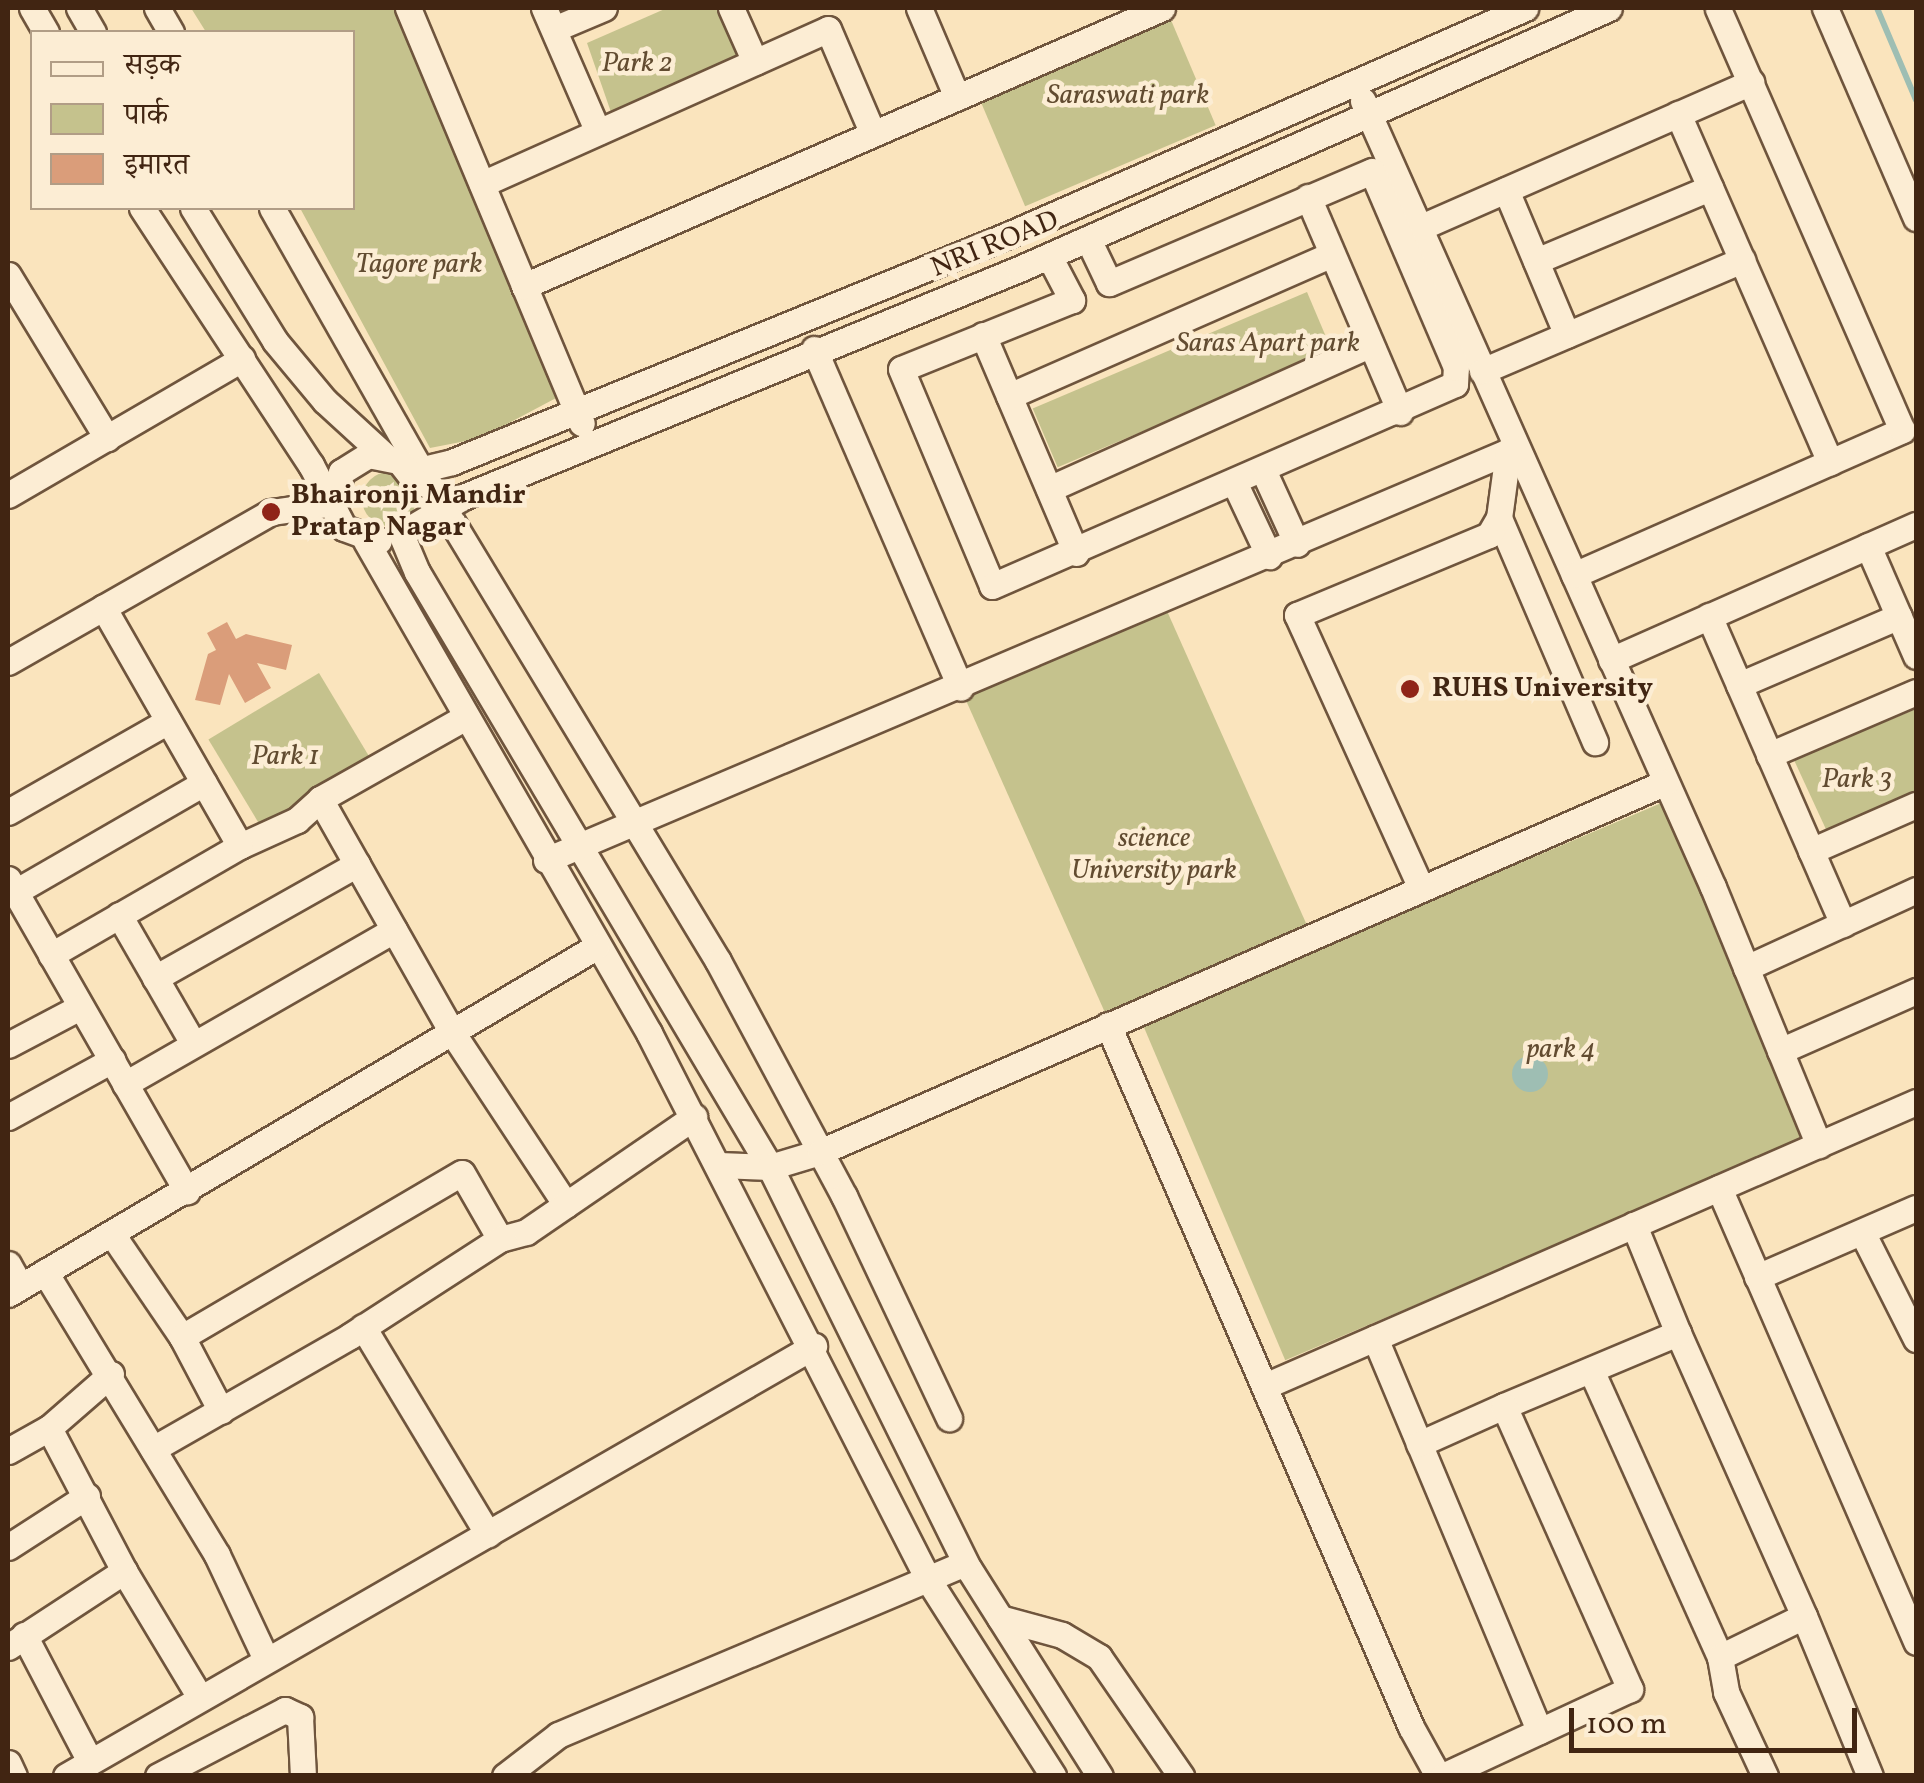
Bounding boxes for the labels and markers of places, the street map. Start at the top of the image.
place label: Bhaironji Mandir Pratap Nagar [291,479,526,545]
marker: Bhaironji Mandir Pratap Nagar [260,501,282,523]
place label: RUHS University [1432,672,1653,706]
marker: RUHS University [1397,676,1423,702]

